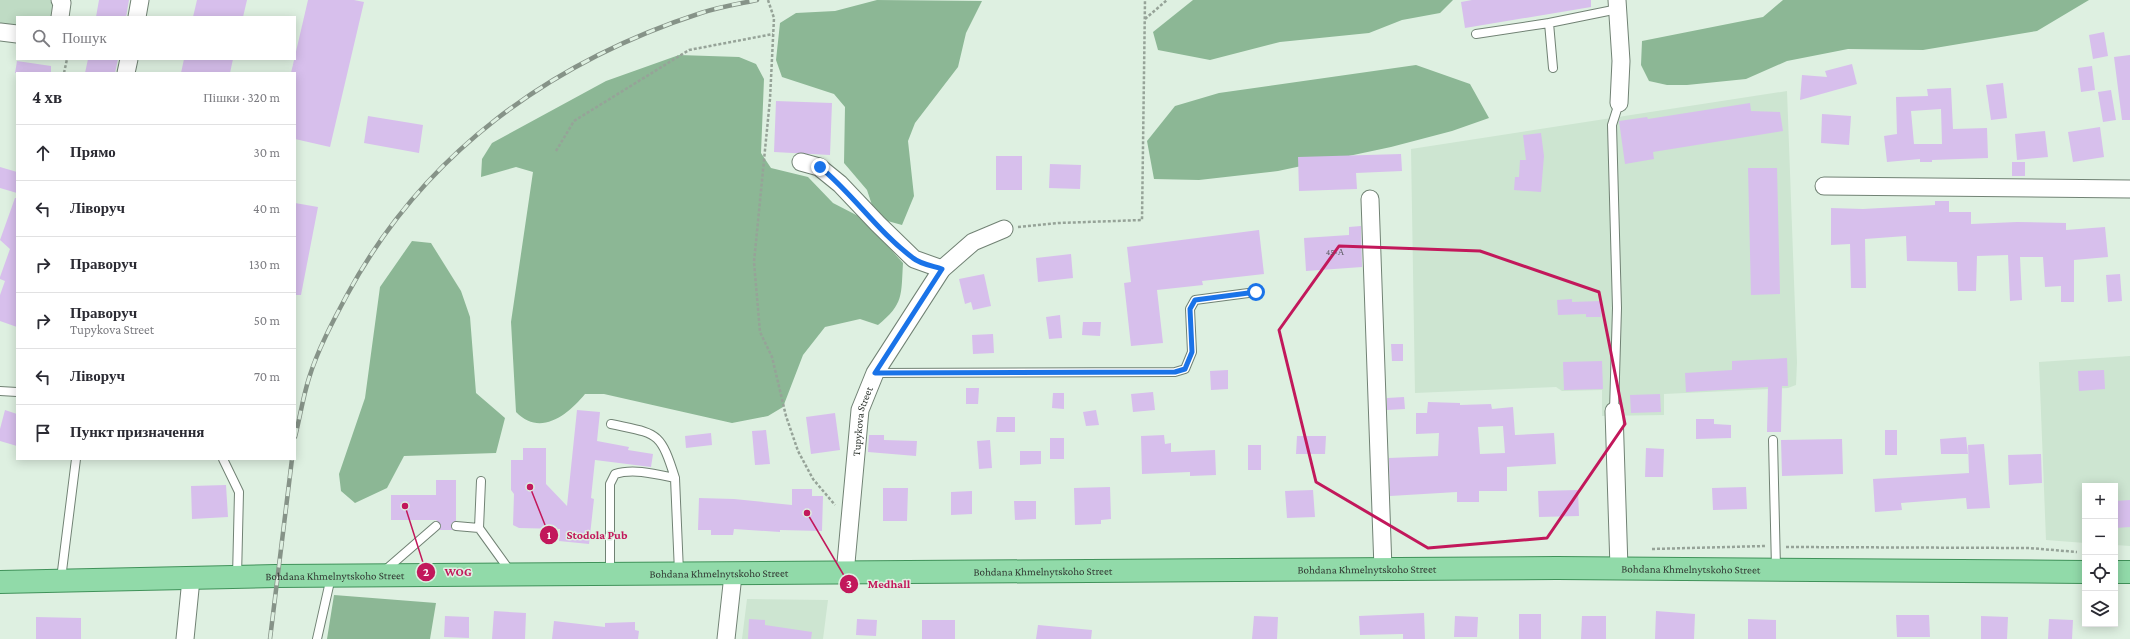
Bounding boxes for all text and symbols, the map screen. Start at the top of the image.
search box [16,16,296,60]
icon: search [30,27,52,49]
text: Пошук [62,30,107,46]
text: 4 хв [32,88,62,107]
text: Пішки · 320 m [203,90,280,105]
icon: ahead [32,142,54,164]
text: Прямо [70,144,116,160]
text: 30 m [254,145,280,160]
route end [811,158,829,176]
icon: left [32,198,54,220]
text: Ліворуч [70,200,125,216]
text: 40 m [253,201,280,216]
house number: 45-А [1326,247,1345,257]
icon: right [32,254,54,276]
text: Праворуч [70,256,137,272]
text: 130 m [249,257,280,272]
route start [1247,283,1265,301]
text: Праворуч [70,305,137,321]
icon: right [32,310,54,332]
text: 50 m [254,313,280,328]
text: Tupykova Street [70,322,154,337]
icon: left [32,366,54,388]
text: Ліворуч [70,368,125,384]
text: 70 m [254,369,280,384]
street label: Tupykova Street [850,384,875,457]
icon: arrive [32,422,54,444]
text: Пункт призначення [70,424,204,440]
map controls [2082,483,2118,627]
button: + [2082,483,2118,519]
button: − [2082,519,2118,555]
callout: Stodola Pub [539,523,636,547]
text: 1 [547,528,552,542]
text: Stodola Pub [567,528,628,542]
button: locate [2082,555,2118,591]
callout: WOG [416,560,479,584]
street label: Bohdana Khmelnytskoho Street [1621,562,1761,576]
street label: Bohdana Khmelnytskoho Street [1297,563,1437,576]
text: 2 [423,565,429,579]
text: WOG [443,565,472,579]
street label: Bohdana Khmelnytskoho Street [973,565,1113,578]
street label: Bohdana Khmelnytskoho Street [649,567,789,580]
street label: Bohdana Khmelnytskoho Street [265,569,405,583]
callout: Medhall [839,572,918,596]
text: 3 [846,577,852,591]
text: Medhall [868,577,911,591]
button: layers [2082,591,2118,627]

